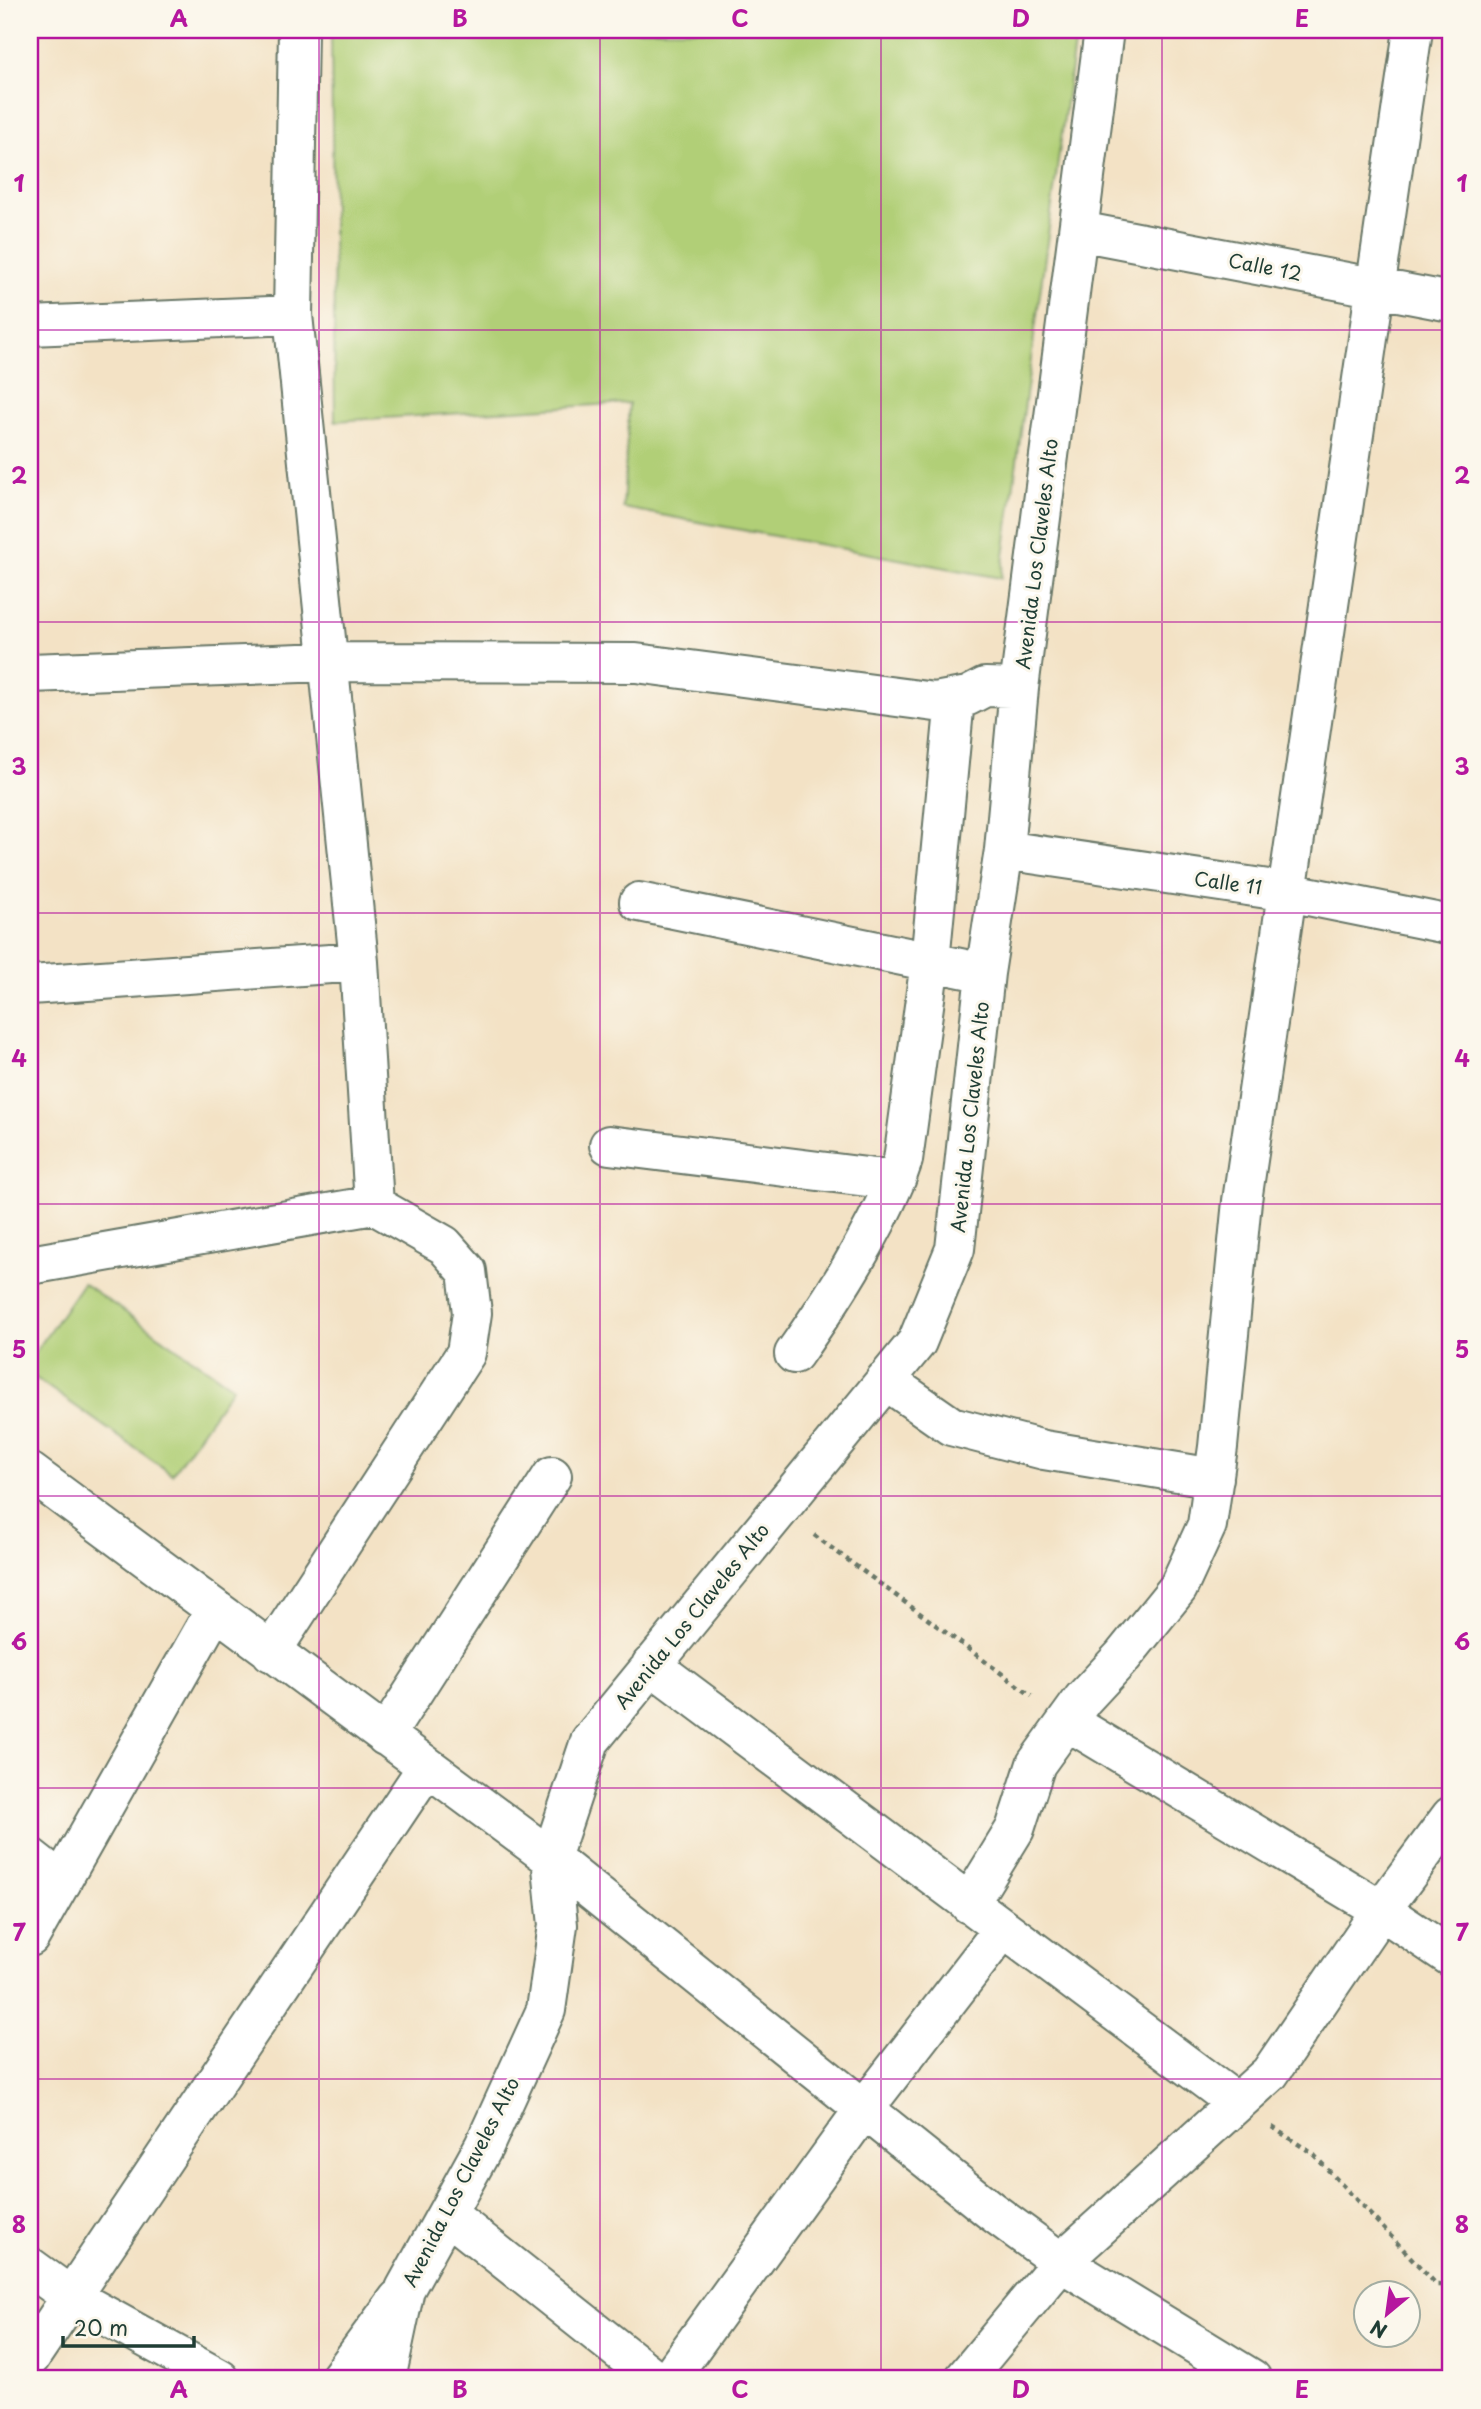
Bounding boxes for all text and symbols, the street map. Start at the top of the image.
text: A [170,0,188,35]
text: B [452,0,468,35]
text: C [731,0,749,35]
text: D [1012,0,1030,35]
text: E [1295,0,1309,35]
text: 1 [14,165,25,200]
text: 1 [1457,165,1468,200]
street label: Calle 12 [1226,245,1304,287]
street label: Avenida Los Claveles Alto [1008,437,1064,671]
text: 2 [11,457,27,492]
text: 2 [1454,457,1470,492]
text: 3 [11,748,27,783]
text: 3 [1454,748,1470,783]
street label: Calle 11 [1192,863,1264,901]
street label: Avenida Los Claveles Alto [943,1000,995,1234]
text: 4 [11,1040,27,1075]
text: 4 [1454,1040,1470,1075]
text: 5 [12,1331,26,1366]
text: 5 [1455,1331,1469,1366]
street label: Avenida Los Claveles Alto [607,1516,775,1714]
text: 6 [11,1623,27,1658]
text: 6 [1454,1623,1470,1658]
text: 7 [12,1914,26,1949]
text: 7 [1455,1914,1469,1949]
street label: Avenida Los Claveles Alto [395,2072,525,2291]
text: 8 [12,2206,26,2241]
text: 8 [1455,2206,1469,2241]
north arrow [1352,2280,1422,2350]
scale bar [63,2304,194,2348]
text: 20 m [74,2311,128,2343]
text: N [1365,2314,1392,2346]
text: A [170,2371,188,2406]
text: B [452,2371,468,2406]
text: C [731,2371,749,2406]
text: D [1012,2371,1030,2406]
text: E [1295,2371,1309,2406]

